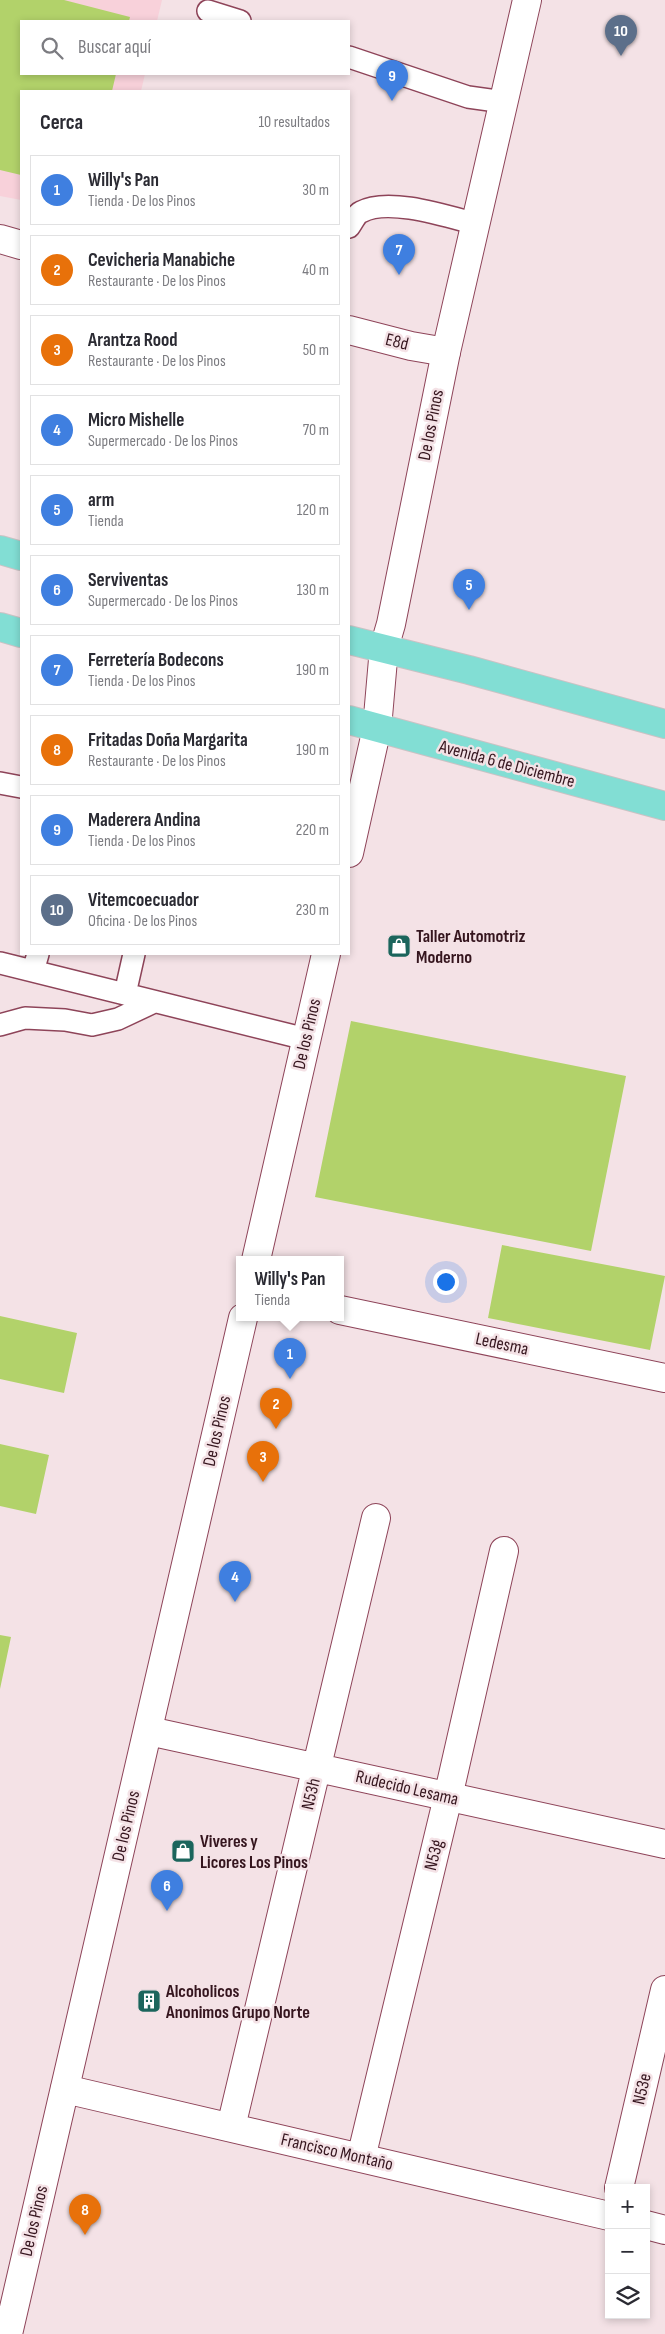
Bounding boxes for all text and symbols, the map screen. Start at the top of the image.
pin: 10 [605,15,637,56]
search box [20,20,350,75]
icon: search [38,34,66,62]
text: Buscar aquí [78,36,151,59]
pin: 9 [376,60,408,101]
text: Cerca [40,110,83,135]
text: 10 resultados [259,113,330,132]
text: Willy's Pan [88,169,159,192]
text: 1 [54,181,60,200]
text: 30 m [302,181,329,200]
text: Tienda · De los Pinos [88,192,196,211]
pin: 7 [383,234,415,275]
text: Cevicheria Manabiche [88,249,235,272]
text: 2 [53,261,61,280]
text: 40 m [302,261,329,280]
text: Restaurante · De los Pinos [88,272,226,291]
text: Arantza Rood [88,329,178,352]
street label: E8d [383,329,411,355]
text: 3 [53,341,61,360]
text: 50 m [303,341,329,360]
text: Restaurante · De los Pinos [88,352,226,371]
street label: De los Pinos [414,388,448,462]
text: Micro Mishelle [88,409,184,432]
text: 4 [53,421,61,440]
text: 70 m [303,421,329,440]
text: Supermercado · De los Pinos [88,432,238,451]
text: arm [88,489,114,512]
text: 5 [53,501,61,520]
text: 120 m [297,501,329,520]
text: Tienda [88,512,124,531]
text: Serviventas [88,569,168,592]
pin: 5 [453,569,485,610]
text: 6 [53,581,61,600]
text: 130 m [297,581,329,600]
text: Supermercado · De los Pinos [88,592,238,611]
text: Ferretería Bodecons [88,649,224,672]
text: 7 [54,661,60,680]
text: 190 m [296,661,329,680]
text: Tienda · De los Pinos [88,672,196,691]
text: Fritadas Doña Margarita [88,729,248,752]
street label: Avenida 6 de Diciembre [436,736,577,792]
text: 8 [53,741,61,760]
text: 190 m [296,741,329,760]
text: Restaurante · De los Pinos [88,752,226,771]
text: Maderera Andina [88,809,200,832]
text: 9 [53,821,61,840]
text: 220 m [296,821,329,840]
text: Tienda · De los Pinos [88,832,196,851]
text: Vitemcoecuador [88,889,199,912]
text: 10 [50,901,64,920]
text: 230 m [296,901,329,920]
text: Oficina · De los Pinos [88,912,197,931]
place label: Taller Automotriz Moderno [416,926,525,968]
shop icon: Taller Automotriz Moderno [386,933,412,959]
street label: De los Pinos [289,997,325,1071]
popup [236,1256,344,1321]
text: Willy's Pan [254,1268,326,1291]
your location [433,1269,459,1295]
text: Tienda [254,1291,290,1310]
street label: Ledesma [474,1328,530,1360]
pin: 1 [274,1338,306,1379]
pin: 2 [260,1388,292,1429]
street label: De los Pinos [199,1394,235,1468]
pin: 3 [247,1441,279,1482]
pin: 4 [219,1561,251,1602]
street label: Rudecido Lesama [354,1766,460,1810]
street label: N53h [297,1776,325,1812]
street label: De los Pinos [108,1789,144,1863]
place label: Viveres y Licores Los Pinos [200,1831,308,1873]
street label: N53g [420,1837,448,1873]
shop icon: Viveres y Licores Los Pinos [170,1838,196,1864]
pin: 6 [151,1870,183,1911]
place label: Alcoholicos Anonimos Grupo Norte [165,1981,310,2023]
building icon: Alcoholicos Anonimos Grupo Norte [136,1988,162,2014]
street label: N53e [628,2071,656,2107]
street label: Francisco Montaño [279,2129,395,2175]
street label: De los Pinos [16,2184,52,2258]
map controls [605,2184,650,2319]
button: + [605,2184,650,2229]
pin: 8 [69,2194,101,2235]
button: − [605,2229,650,2274]
button: layers [605,2274,650,2319]

